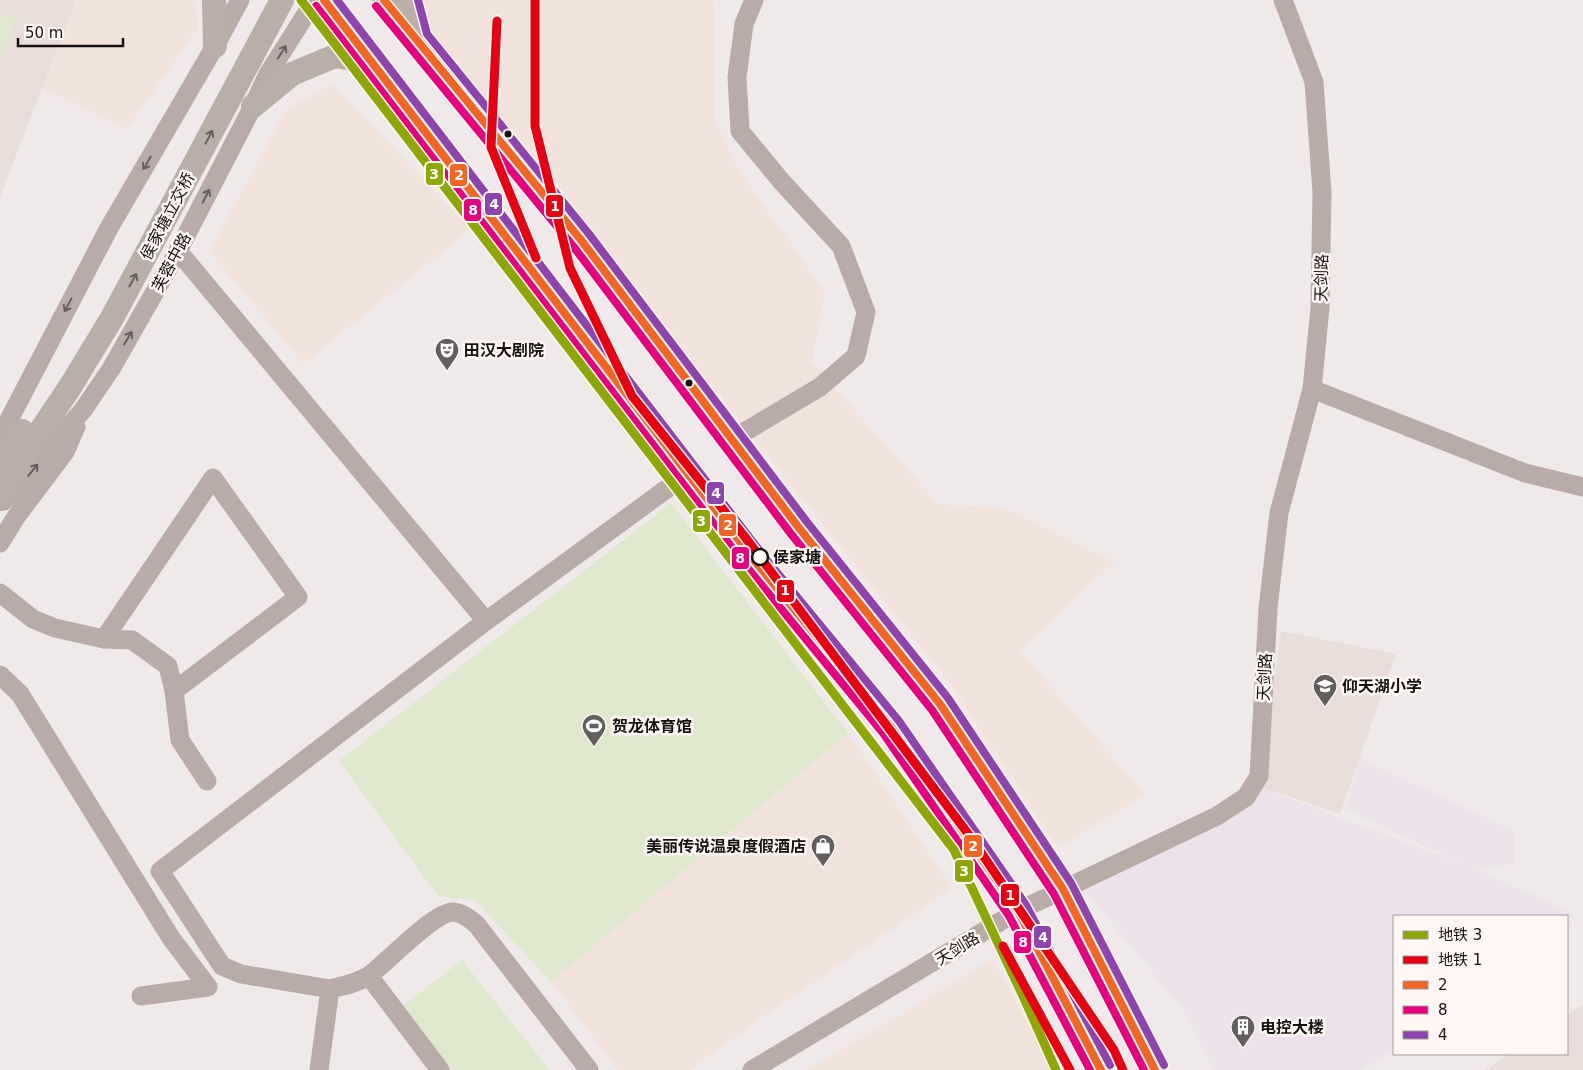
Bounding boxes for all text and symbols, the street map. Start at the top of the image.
scale bar [18,15,122,47]
text: 50 m [25,24,63,42]
one-way arrow [277,46,287,60]
unlabelled marker [503,129,513,139]
one-way arrow [205,130,215,144]
one-way arrow [141,156,151,170]
line badge: 3 [425,162,444,186]
line badge: 2 [449,163,468,187]
text: 3 [429,166,439,182]
text: 2 [454,167,464,183]
street label: 侯家塘立交桥 [137,169,198,263]
one-way arrow [202,189,211,204]
line badge: 4 [484,192,503,216]
line badge: 1 [545,194,564,218]
text: 4 [489,196,499,212]
line badge: 8 [463,198,482,222]
text: 1 [550,198,560,214]
text: 8 [468,202,478,218]
street label: 芙蓉中路 [148,230,195,295]
street label: 天剑路 [1312,254,1331,302]
one-way arrow [129,273,138,288]
one-way arrow [63,298,73,313]
one-way arrow [124,332,134,346]
theatre icon: 田汉大剧院 [434,337,460,371]
place label: 田汉大剧院 [464,341,544,360]
unlabelled marker [684,378,694,388]
one-way arrow [28,464,39,477]
line badge: 4 [706,481,725,505]
text: 4 [711,485,721,501]
line badge: 3 [692,509,711,533]
text: 3 [696,513,706,529]
line badge: 2 [718,513,737,537]
text: 2 [723,517,733,533]
line badge: 8 [731,546,750,570]
marker: 侯家塘 [751,548,769,566]
place label: 侯家塘 [773,548,821,567]
text: 8 [735,550,745,566]
line badge: 1 [776,579,795,603]
text: 1 [780,582,790,598]
street label: 天剑路 [1254,653,1275,701]
school or university icon: 仰天湖小学 [1312,673,1338,707]
place label: 仰天湖小学 [1342,677,1422,696]
sports icon: 贺龙体育馆 [581,713,607,747]
place label: 贺龙体育馆 [612,717,692,736]
shop icon: 美丽传说温泉度假酒店 [810,833,836,867]
line badge: 2 [963,834,983,858]
place label: 美丽传说温泉度假酒店 [646,837,806,856]
text: 2 [968,838,978,854]
line badge: 3 [954,859,974,883]
text: 3 [959,863,969,879]
line badge: 1 [1000,883,1020,907]
text: 1 [1005,887,1015,903]
legend [1393,915,1568,1055]
line badge: 4 [1033,925,1052,949]
text: 地铁 3 [1438,926,1482,944]
street label: 天剑路 [932,928,983,969]
text: 4 [1038,929,1048,945]
line badge: 8 [1013,930,1032,954]
text: 8 [1018,934,1028,950]
text: 地铁 1 [1438,951,1482,969]
text: 2 [1438,976,1448,994]
text: 8 [1438,1001,1448,1019]
building icon: 电控大楼 [1230,1014,1256,1048]
place label: 电控大楼 [1260,1018,1324,1037]
text: 4 [1438,1026,1448,1044]

